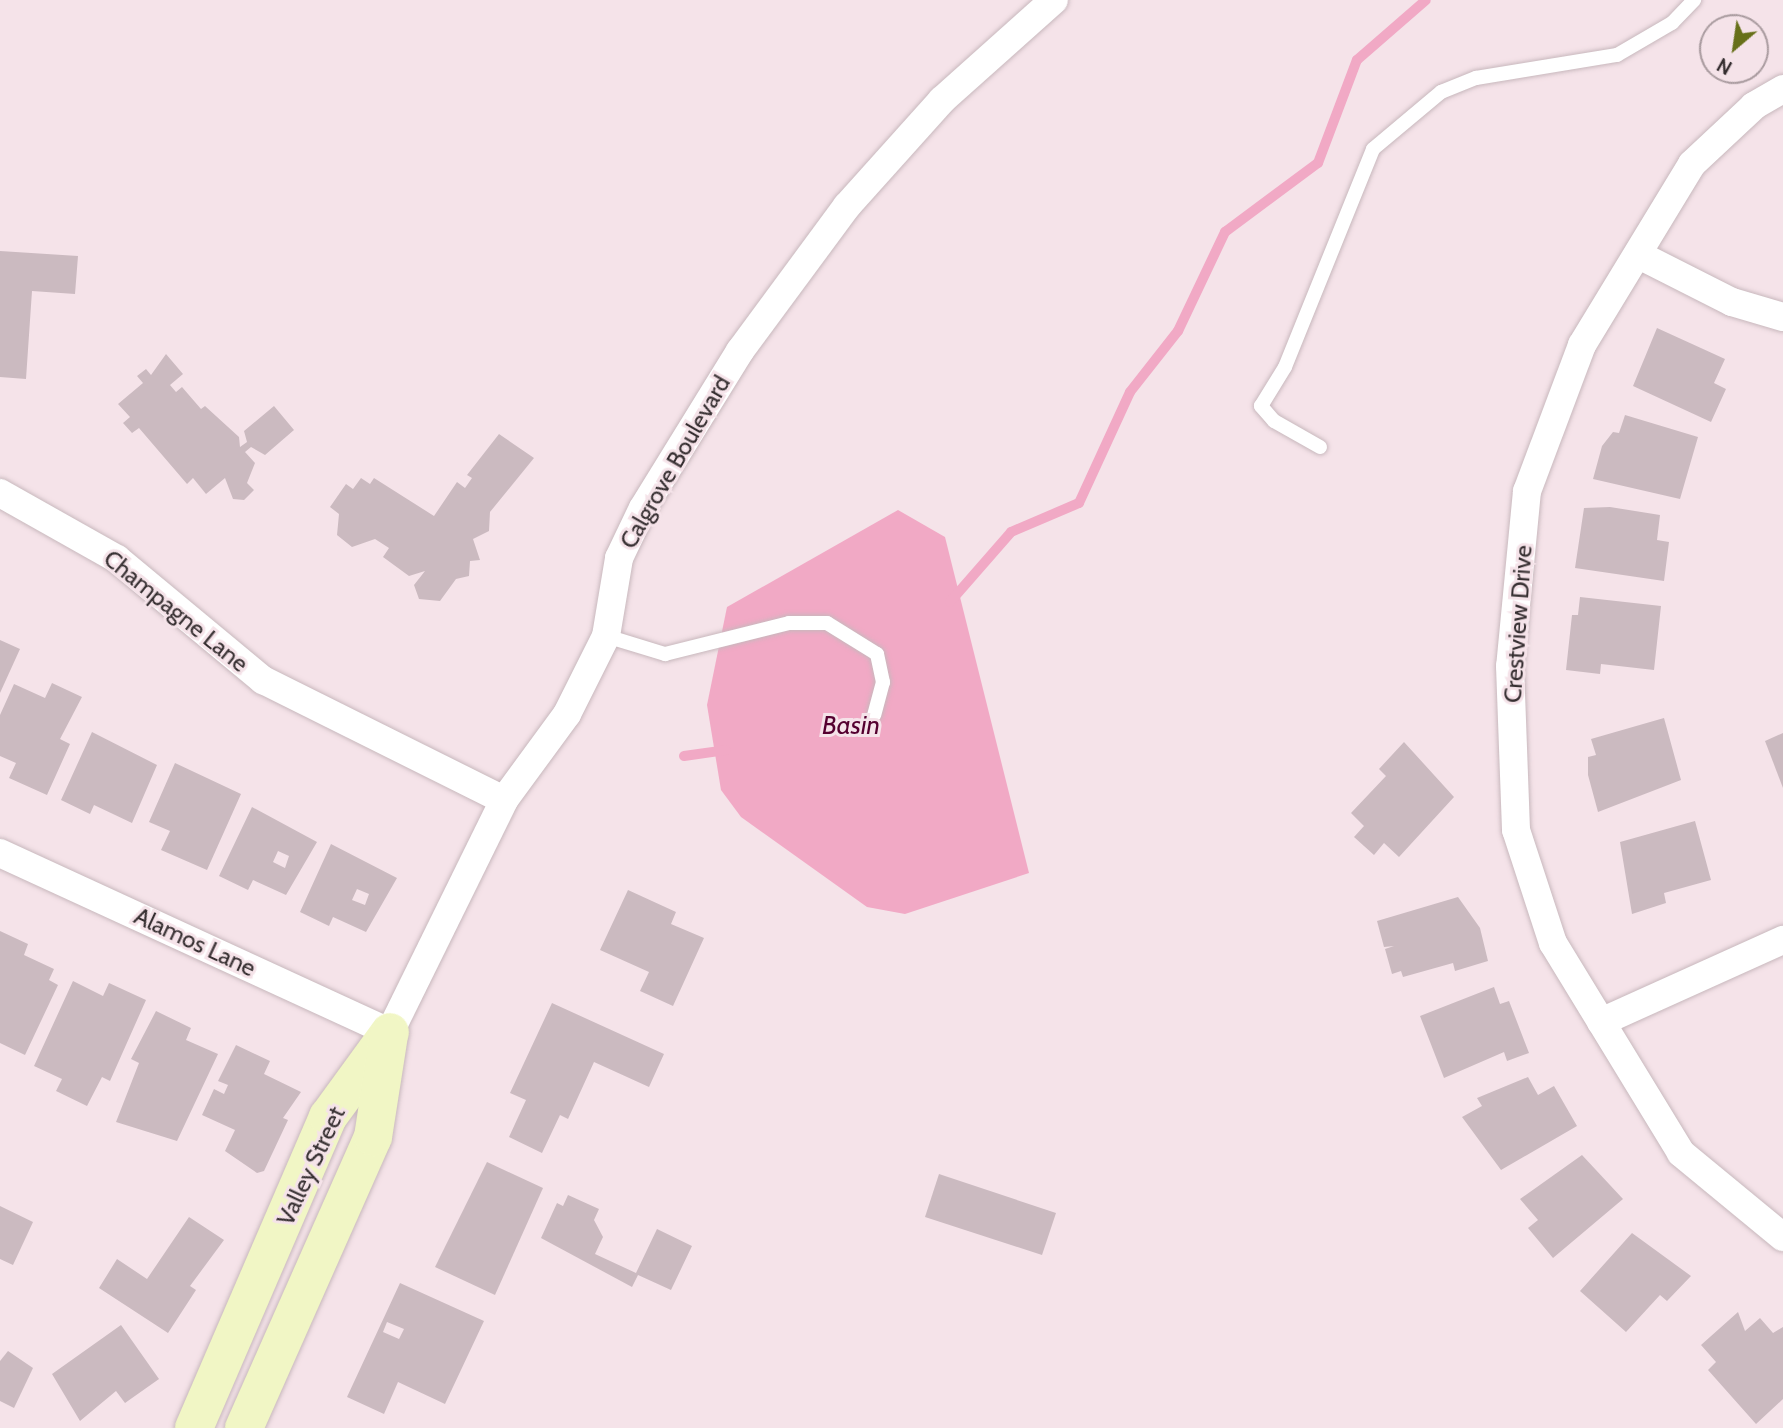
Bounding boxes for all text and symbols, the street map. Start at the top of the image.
north arrow [1699,14,1769,84]
text: N [1713,53,1736,79]
street label: Calgrove Boulevard [614,370,736,554]
street label: Champagne Lane [98,544,254,678]
street label: Crestview Drive [1498,544,1538,704]
water label: Basin [822,710,880,742]
street label: Alamos Lane [130,901,260,983]
street label: Valley Street [271,1102,351,1230]

